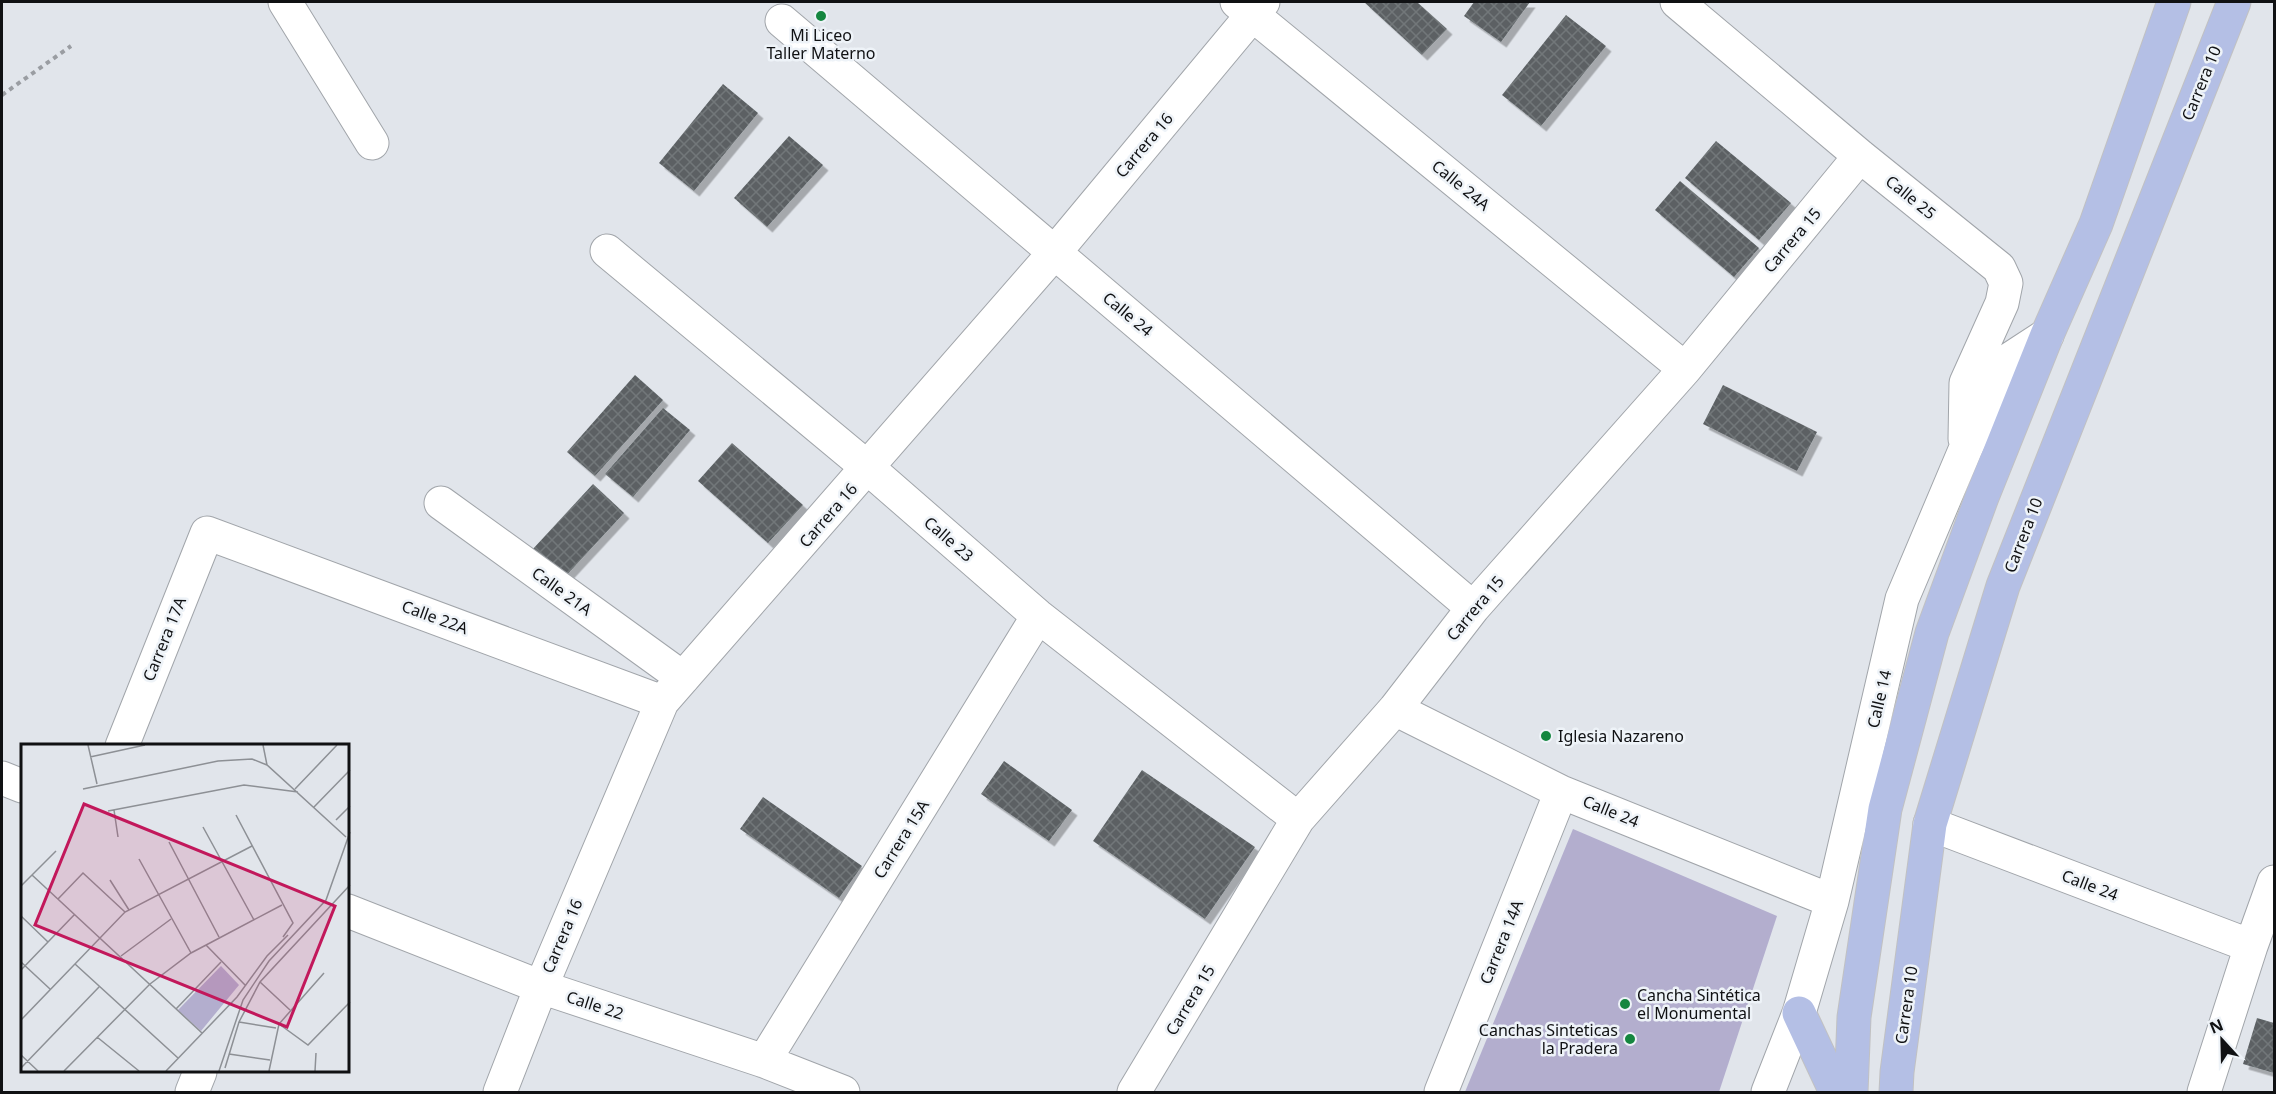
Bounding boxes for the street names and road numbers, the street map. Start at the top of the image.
street label: Carrera 10 [2176,42,2226,124]
street label: Carrera 16 [1110,108,1178,182]
street label: Calle 24A [1427,155,1495,216]
street label: Calle 25 [1881,170,1941,224]
street label: Carrera 15 [1758,203,1826,277]
street label: Calle 24 [1098,287,1158,341]
street label: Carrera 16 [794,478,862,552]
street label: Carrera 10 [1999,494,2047,576]
street label: Calle 23 [920,511,978,567]
street label: Calle 21A [528,562,597,621]
street label: Carrera 15 [1441,571,1509,645]
street label: Carrera 17A [137,593,191,684]
street label: Calle 22A [399,595,472,639]
street label: Calle 14 [1862,668,1896,730]
street label: Calle 24 [1580,790,1642,832]
street label: Carrera 15A [868,795,934,883]
street label: Calle 24 [2059,864,2121,906]
street label: Carrera 16 [536,895,588,977]
street label: Carrera 14A [1474,896,1528,987]
street label: Carrera 15 [1160,961,1220,1039]
street label: Carrera 10 [1890,964,1922,1046]
street label: Calle 22 [564,985,626,1025]

